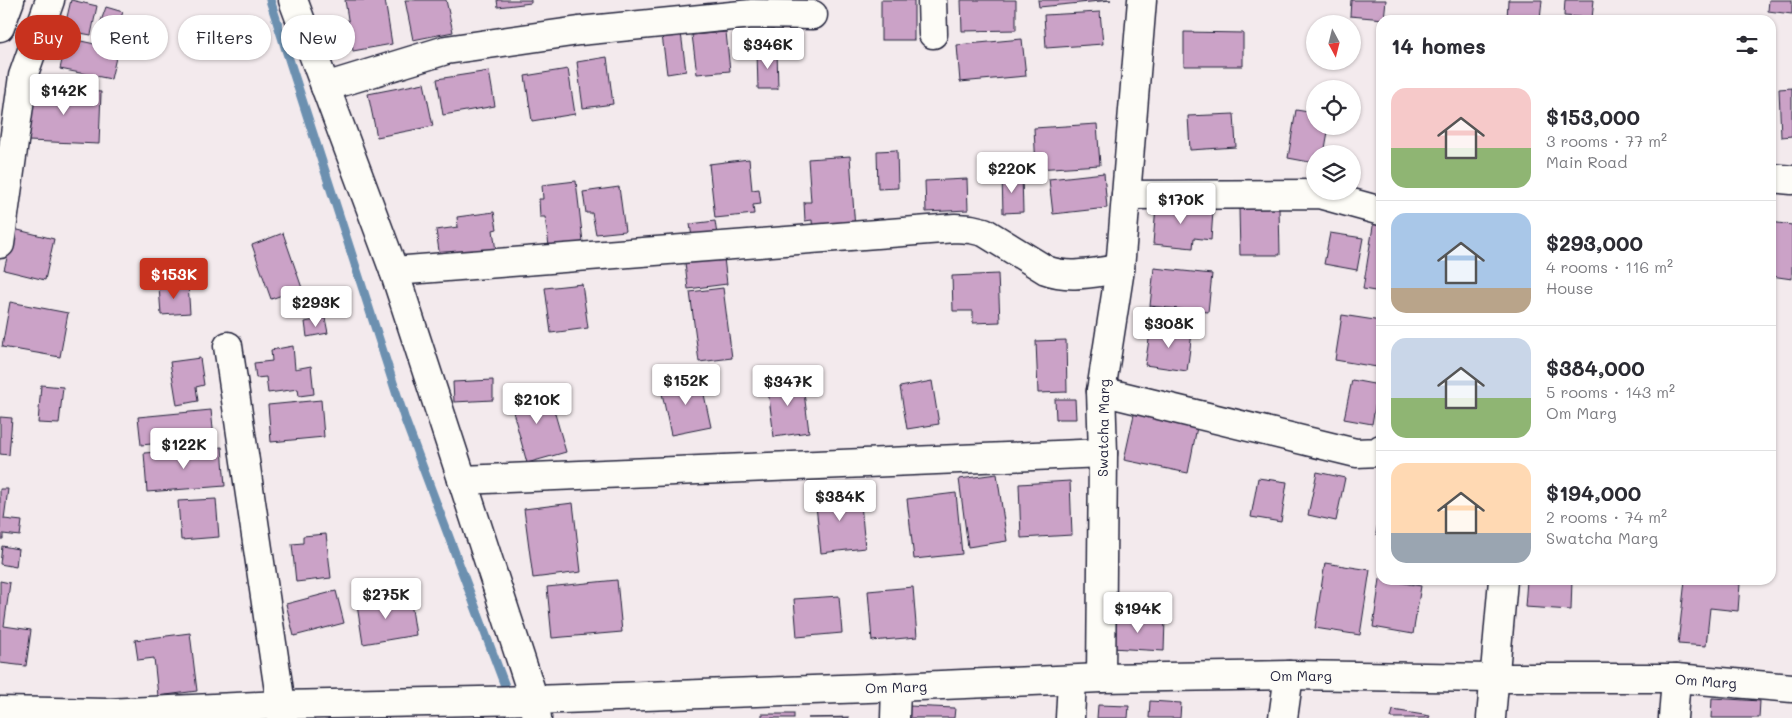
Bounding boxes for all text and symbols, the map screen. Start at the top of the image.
chip: Buy [15,15,81,60]
chip: Rent [91,15,168,60]
chip: Filters [178,15,271,60]
chip: New [281,15,355,60]
north arrow [1306,15,1361,70]
map controls [1306,15,1361,200]
pin: $346K [733,28,803,70]
icon: filters [1733,31,1761,59]
text: 14 homes [1391,32,1486,59]
text: $346K [743,33,793,54]
pin: $142K [29,74,99,116]
text: $142K [41,79,87,100]
button: locate [1306,80,1361,135]
text: $153,000 [1546,103,1640,130]
icon: home [1431,108,1491,168]
text: 3 rooms · 77 m² [1546,130,1667,151]
button: layers [1306,145,1361,200]
text: Main Road [1546,151,1627,172]
pin: $220K [977,152,1047,194]
text: $220K [988,157,1036,178]
pin: $170K [1146,182,1216,225]
text: $170K [1158,188,1204,209]
text: $293,000 [1546,229,1643,256]
icon: home [1431,233,1491,293]
text: 4 rooms · 116 m² [1546,256,1673,277]
pin: $153K [139,258,209,300]
text: $153K [151,263,197,284]
text: House [1546,277,1593,298]
pin: $293K [281,286,351,328]
text: $293K [292,291,340,312]
pin: $308K [1134,306,1204,349]
text: $308K [1144,312,1194,333]
text: $384,000 [1546,354,1645,381]
icon: home [1431,358,1491,418]
pin: $152K [651,364,721,406]
pin: $347K [753,364,823,407]
text: $152K [663,369,709,390]
text: $347K [763,370,813,391]
street label: Swatcha Marg [1093,379,1113,477]
text: 5 rooms · 143 m² [1546,381,1675,402]
pin: $210K [502,382,572,425]
text: $210K [514,388,560,409]
text: Om Marg [1546,402,1617,423]
pin: $122K [149,428,219,470]
text: $122K [161,433,207,454]
text: $194,000 [1546,479,1641,506]
pin: $384K [805,480,875,522]
icon: home [1431,483,1491,543]
text: $384K [815,485,865,506]
text: 2 rooms · 74 m² [1546,506,1667,527]
text: Swatcha Marg [1546,527,1658,548]
pin: $275K [351,578,421,620]
text: $275K [362,583,410,604]
pin: $194K [1103,592,1173,634]
text: $194K [1114,597,1162,618]
street label: Om Marg [1270,666,1332,685]
street label: Om Marg [1675,669,1737,693]
street label: Om Marg [865,676,927,698]

